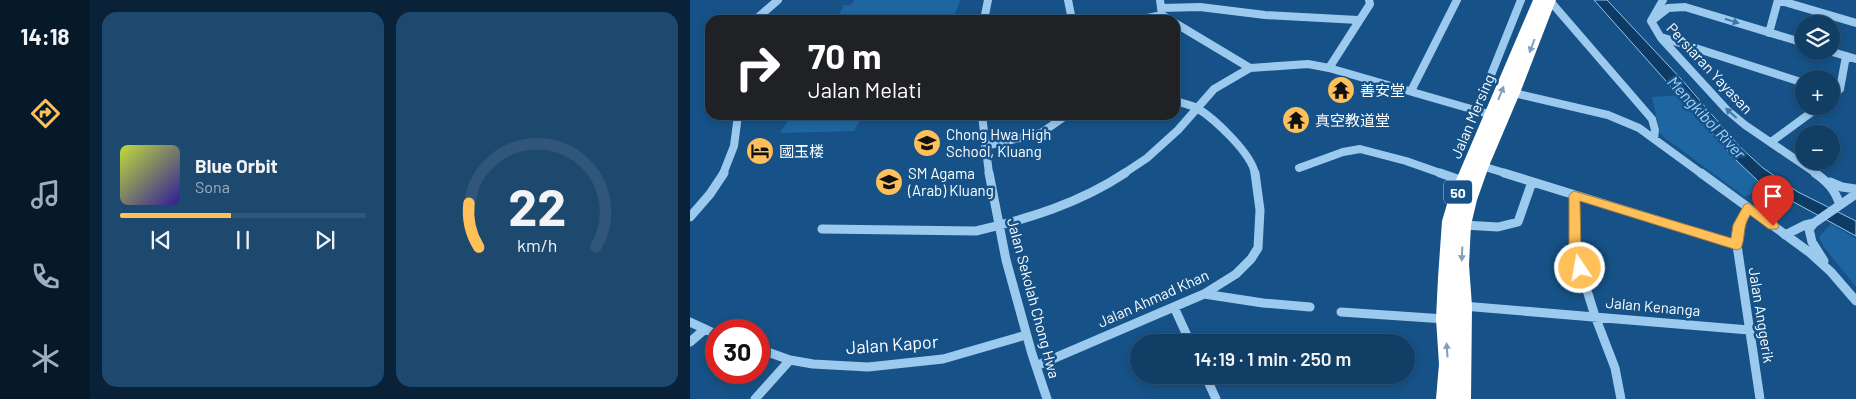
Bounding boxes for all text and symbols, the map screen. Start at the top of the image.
map controls [1795,15,1840,170]
button: layers [1795,15,1840,60]
one-way arrow [1724,18,1739,26]
street label: Persiaran Yayasan [1663,19,1757,117]
text: 14:18 [21,23,69,49]
text: 70 m [808,34,882,76]
icon: right [725,35,790,100]
one-way arrow [1528,38,1536,53]
button: + [1795,70,1840,115]
street label: Jalan Mersing [1446,71,1498,161]
water label: Mengkibol River [1664,72,1751,163]
temple icon: 善安堂 [1326,75,1356,105]
text: Jalan Melati [808,76,922,102]
place label: 善安堂 [1360,81,1405,99]
one-way arrow [1497,85,1505,100]
icon: directions [28,96,63,131]
temple icon: 真空教道堂 [1281,105,1311,135]
one-way arrow [1724,107,1737,118]
place label: 真空教道堂 [1315,111,1390,129]
place label: Chong Hwa High School, Kluang [946,125,1051,160]
button: − [1795,125,1840,170]
school or university icon: Chong Hwa High School, Kluang [912,128,942,158]
hotel icon: 國玉楼 [745,136,775,166]
place label: 國玉楼 [779,142,824,160]
text: Blue Orbit [195,154,278,177]
place label: SM Agama (Arab) Kluang [907,164,994,199]
school or university icon: SM Agama (Arab) Kluang [874,167,904,197]
text: 22 [508,174,566,236]
pin [1752,175,1794,226]
icon: music [28,177,63,212]
text: Sona [195,177,230,196]
road number: 50 [1444,180,1472,203]
icon: arrive [1759,182,1787,210]
street label: Jalan Sekolah Chong Hwa [1004,216,1064,380]
icon: previous [147,226,175,254]
icon: pause [229,226,257,254]
icon: next [311,226,339,254]
text: km/h [517,234,557,256]
position arrow [1553,241,1605,293]
one-way arrow [1457,247,1465,263]
icon: phone [28,259,63,294]
street label: Jalan Ahmad Khan [1095,265,1211,331]
street label: Jalan Anggerik [1746,266,1779,365]
street label: Jalan Kenanga [1605,293,1701,319]
speed limit sign: 30 [705,319,770,384]
street label: Jalan Kapor [845,330,939,358]
icon: climate [28,341,63,376]
one-way arrow [1443,342,1451,358]
text: 14:19 · 1 min · 250 m [1194,347,1351,370]

